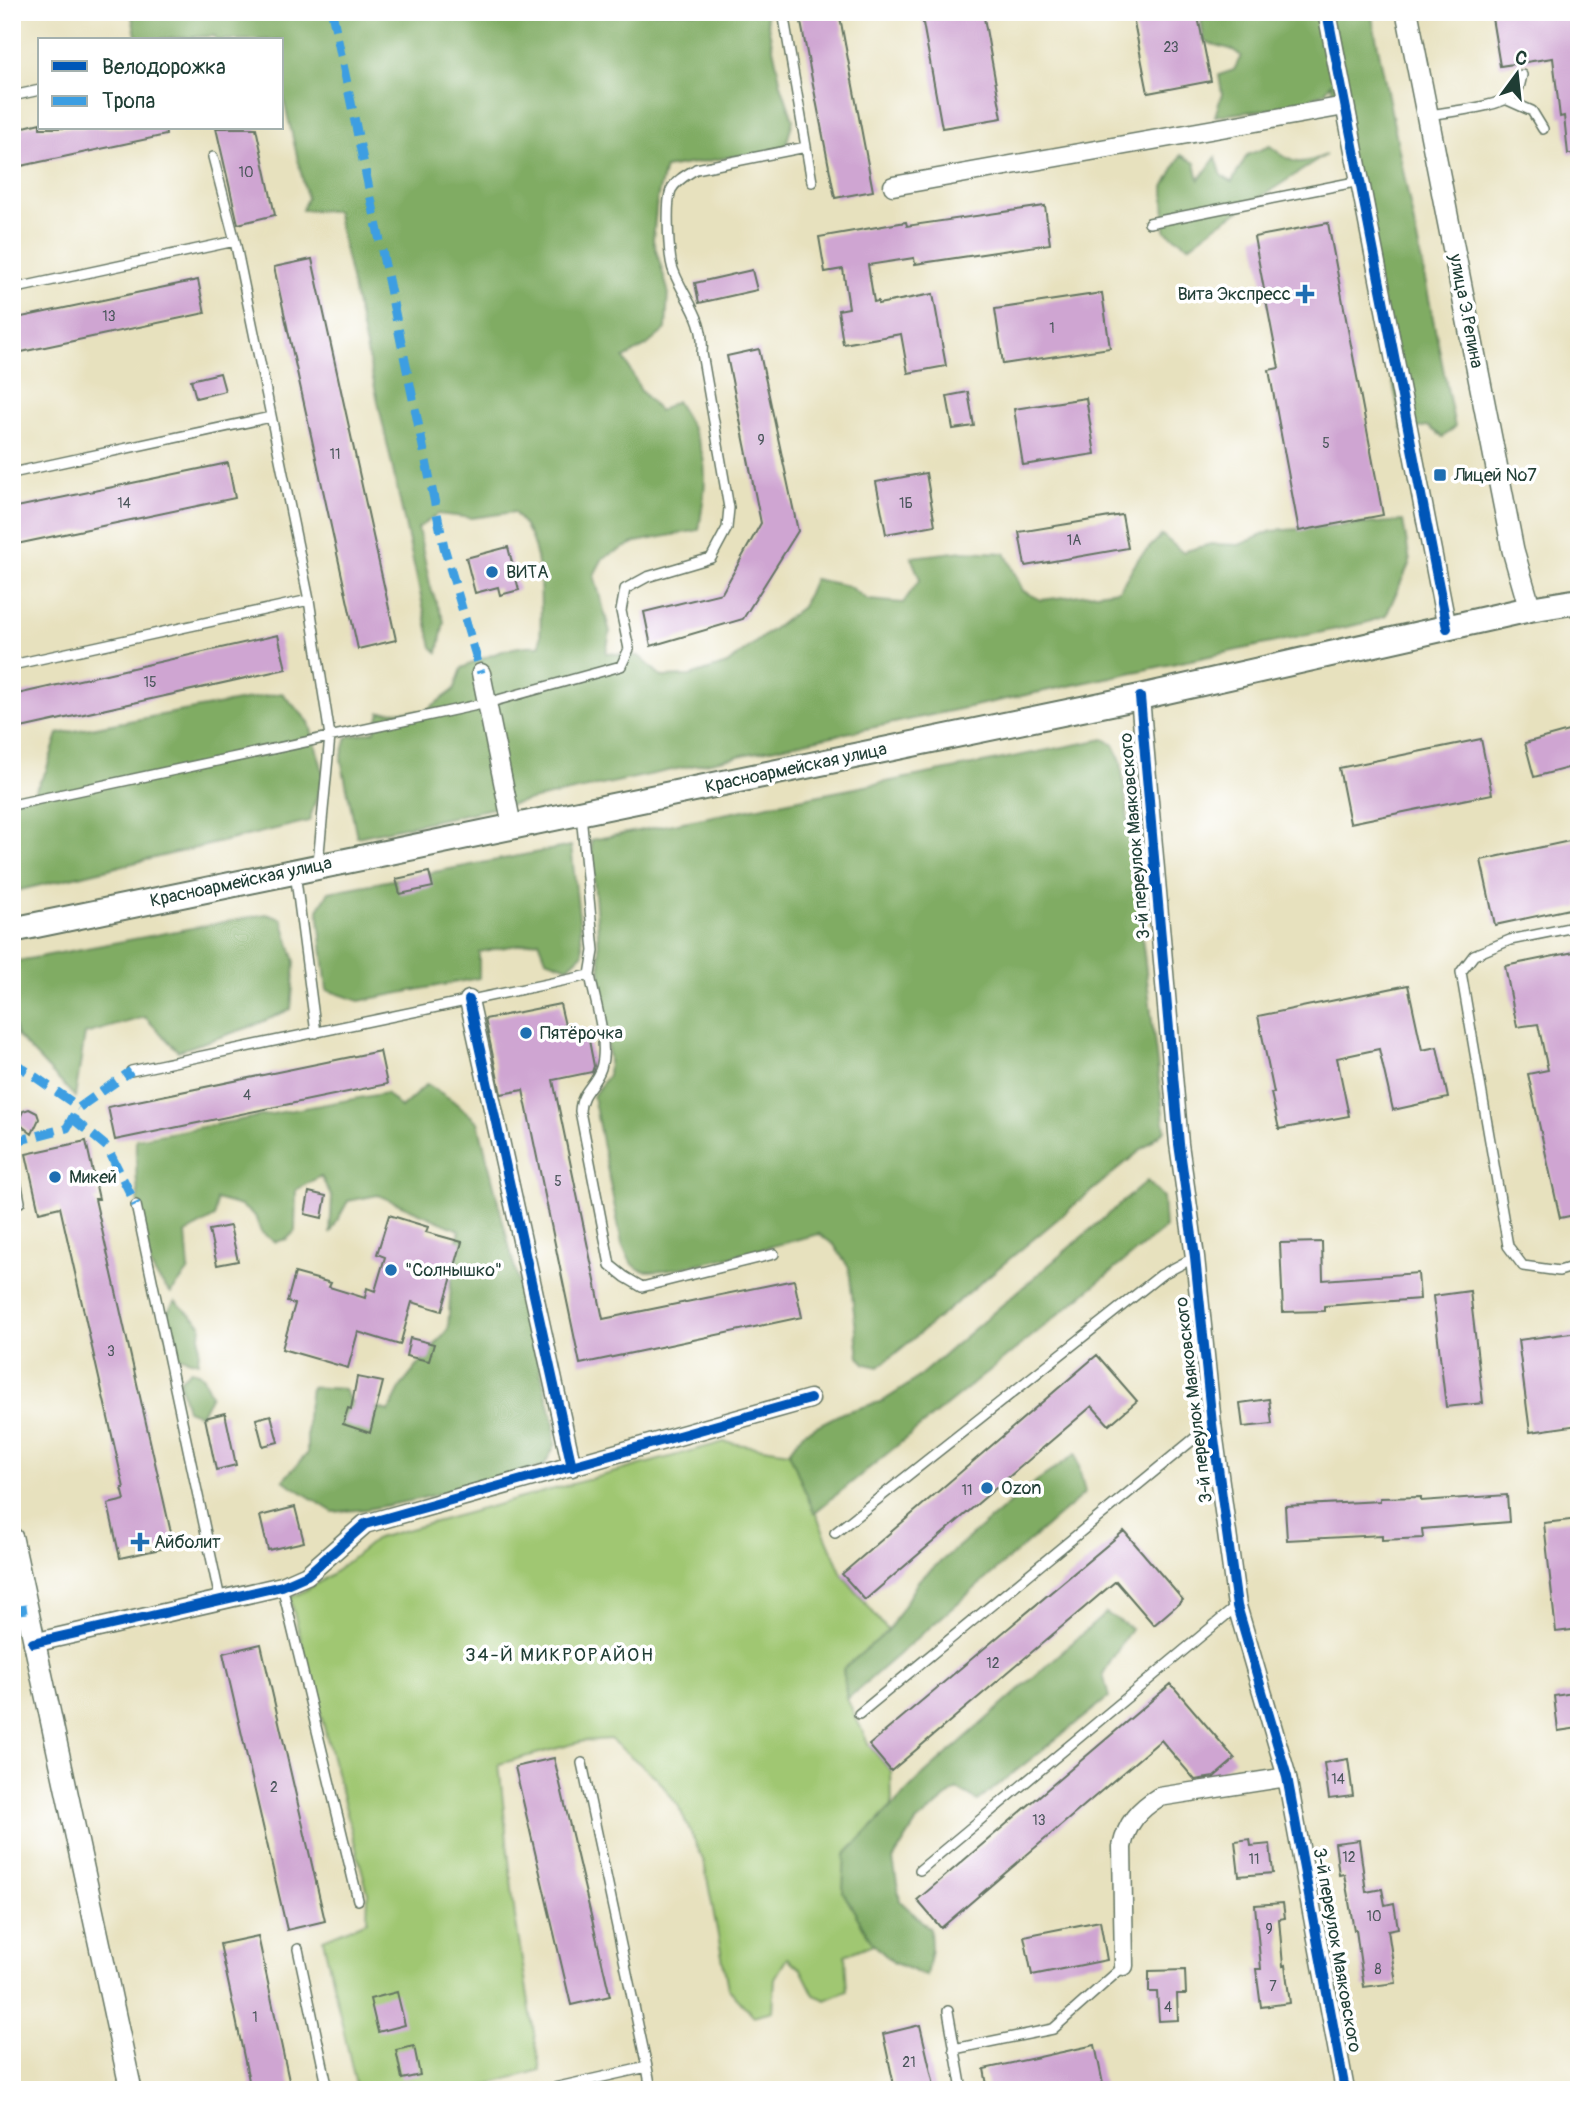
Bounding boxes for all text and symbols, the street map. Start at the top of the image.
legend [38,38,284,130]
north arrow [1482,38,1552,108]
house number: 23 [1163,39,1179,56]
text: С [1512,45,1530,72]
text: Велодорожка [102,54,226,81]
text: Тропа [102,88,155,115]
house number: 10 [238,164,254,181]
street label: улица Э.Репина [1443,251,1488,370]
place label: Вита Экспресс [1177,283,1291,306]
marker: Вита Экспресс [1297,286,1313,302]
house number: 13 [102,308,116,325]
house number: 1 [1049,320,1055,337]
house number: 9 [757,432,765,449]
house number: 5 [1322,435,1330,452]
house number: 11 [330,446,340,463]
place label: Лицей №7 [1453,464,1537,487]
marker: Лицей №7 [1432,467,1448,483]
house number: 14 [117,495,131,512]
house number: 1Б [899,495,913,512]
house number: 1А [1067,532,1081,549]
place label: ВИТА [506,561,549,584]
marker: ВИТА [484,564,500,580]
house number: 15 [143,674,157,691]
street label: 3-й переулок Маяковского [1114,731,1155,940]
street label: Красноармейская улица [703,737,889,799]
street label: Красноармейская улица [148,851,334,913]
place label: Пятёрочка [540,1022,623,1045]
marker: Пятёрочка [518,1025,534,1041]
house number: 4 [243,1087,251,1104]
place label: Микей [69,1166,117,1189]
marker: Микей [47,1169,63,1185]
house number: 5 [554,1173,562,1190]
place label: "Солнышко" [405,1259,502,1282]
marker: "Солнышко" [383,1262,399,1278]
street label: 3-й переулок Маяковского [1170,1295,1218,1504]
house number: 3 [107,1343,115,1360]
place label: Ozon [1001,1477,1041,1500]
marker: Ozon [979,1480,995,1496]
house number: 11 [962,1482,972,1499]
place label: Айболит [154,1531,221,1554]
marker: Айболит [132,1534,148,1550]
district label: 34-Й МИКРОРАЙОН [465,1643,655,1667]
house number: 12 [986,1655,1000,1672]
house number: 14 [1331,1771,1345,1788]
house number: 2 [270,1779,278,1796]
house number: 13 [1032,1812,1046,1829]
street label: 3-й переулок Маяковского [1308,1846,1366,2054]
house number: 12 [1342,1849,1356,1866]
house number: 11 [1249,1851,1259,1868]
house number: 10 [1366,1908,1382,1925]
house number: 9 [1265,1921,1273,1938]
house number: 8 [1374,1961,1382,1978]
house number: 7 [1269,1978,1277,1995]
house number: 4 [1164,1999,1172,2016]
house number: 1 [252,2009,258,2026]
house number: 21 [902,2054,916,2071]

